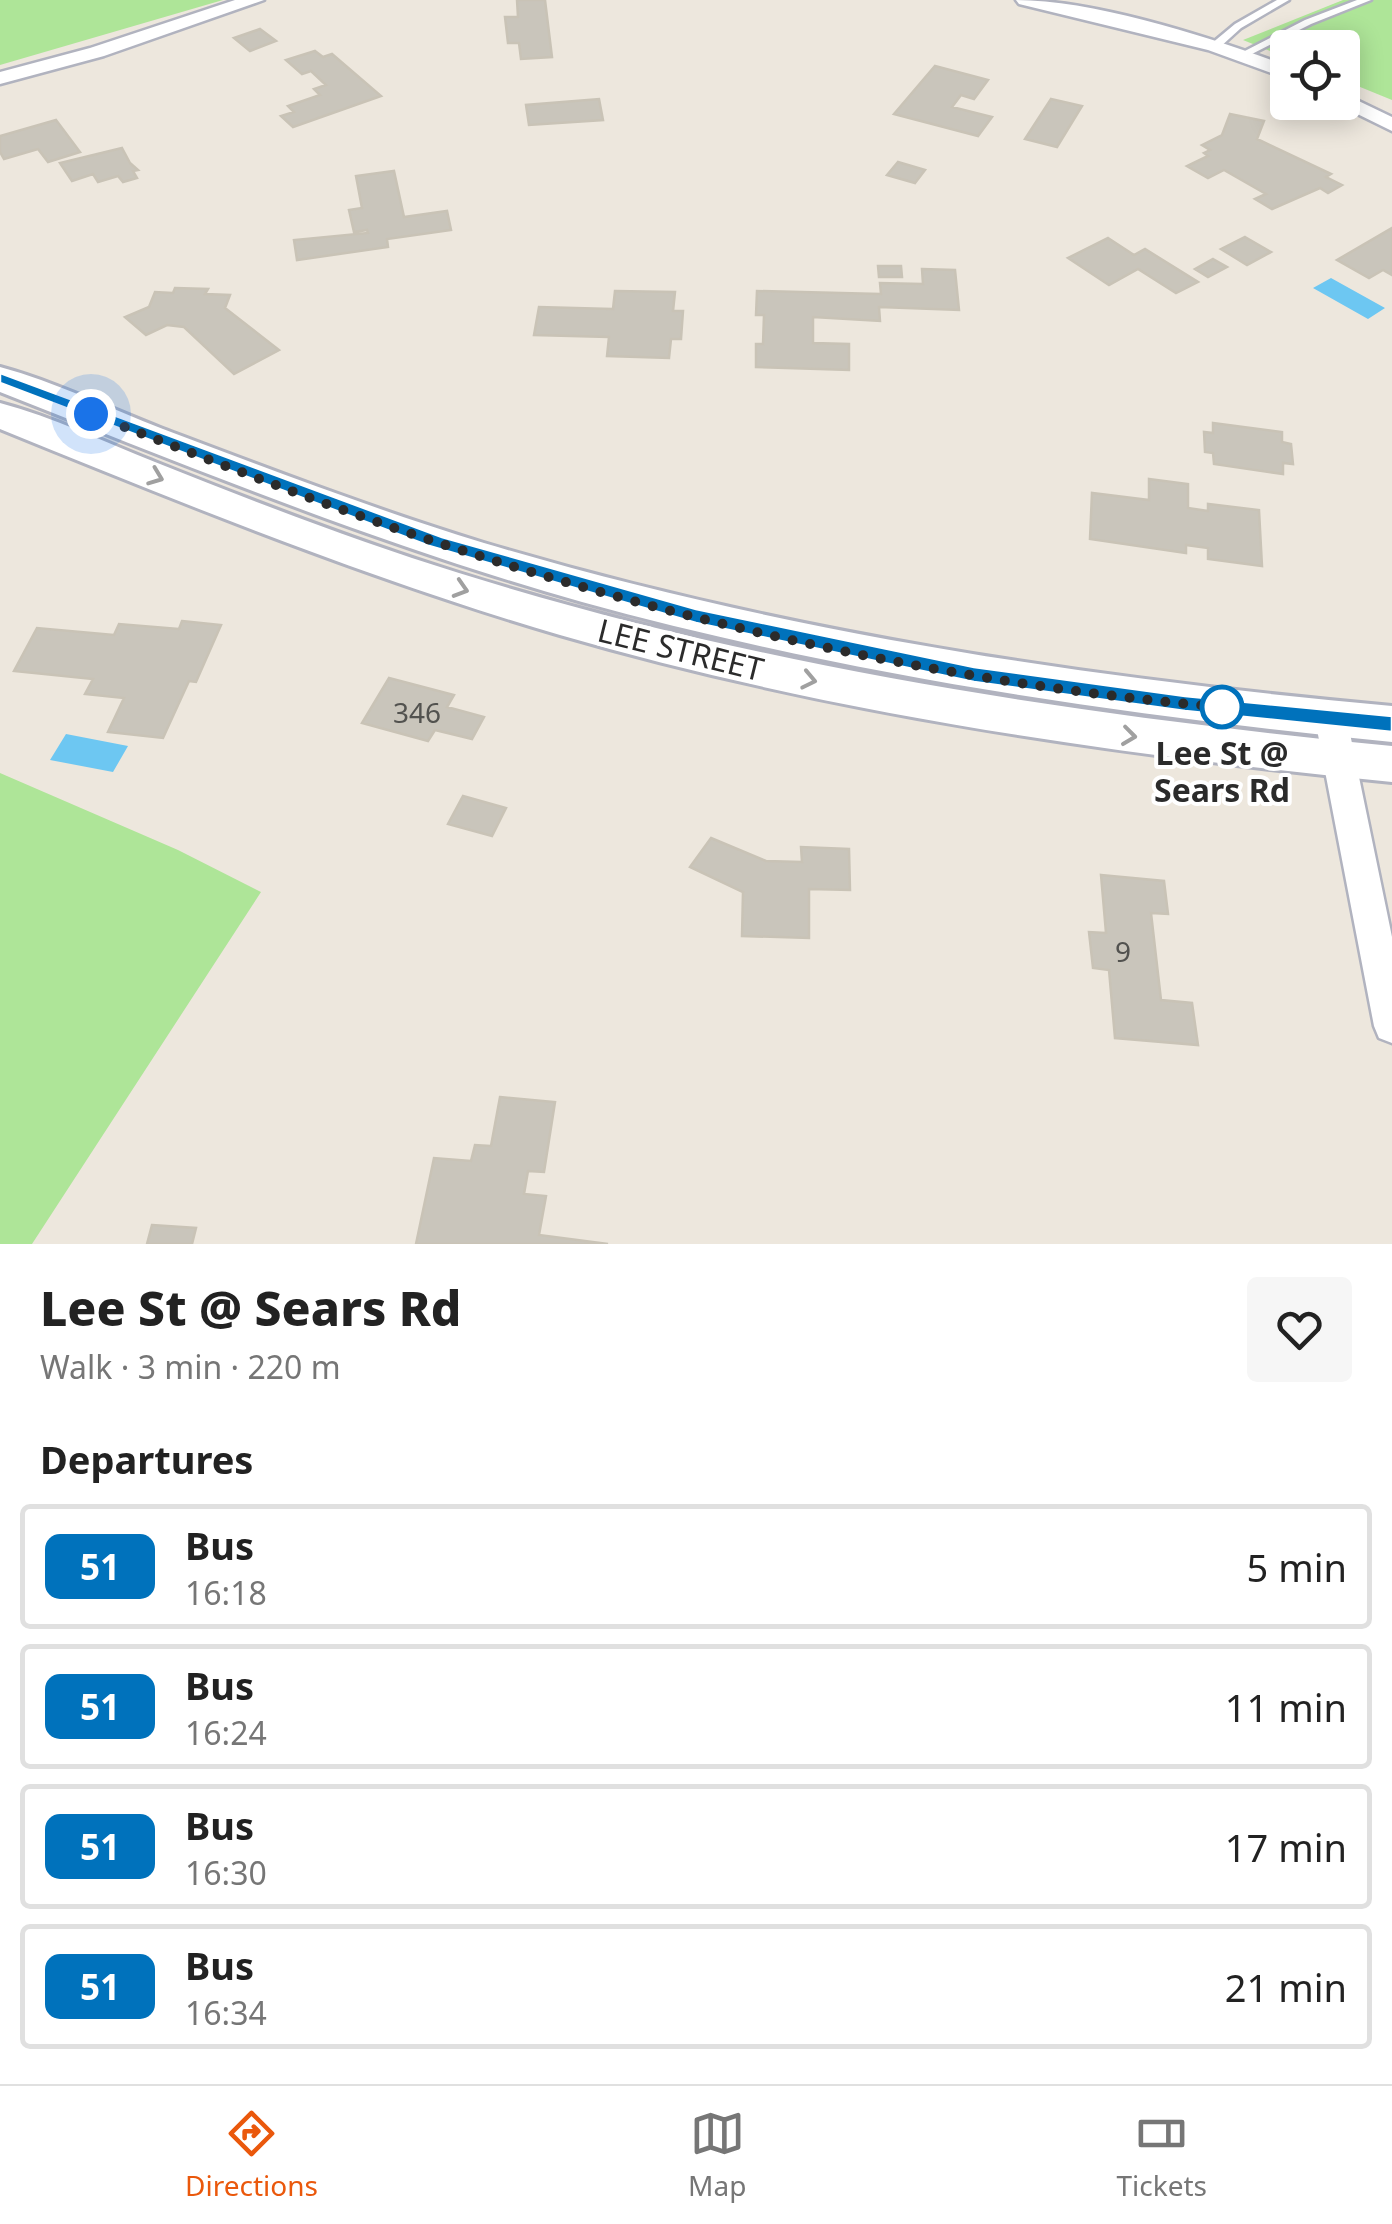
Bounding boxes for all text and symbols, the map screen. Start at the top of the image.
map controls [1270,30,1360,120]
button: locate [1270,30,1360,120]
your location [66,389,116,439]
one-way arrow [146,465,164,485]
one-way arrow [452,577,469,598]
street label: LEE STREET [594,608,769,690]
one-way arrow [800,669,817,690]
marker: Lee St @ Sears Rd [1201,686,1243,728]
house number: 346 [393,693,441,731]
one-way arrow [1121,725,1137,746]
place label: Lee St @ Sears Rd [1154,731,1290,811]
house number: 9 [1115,932,1131,970]
text: Lee St @ Sears Rd [40,1275,461,1340]
button: heart [1247,1277,1352,1382]
text: Walk · 3 min · 220 m [40,1345,341,1388]
text: Departures [40,1433,253,1485]
text: Bus [185,1519,254,1571]
text: 5 min [1247,1541,1347,1593]
text: 51 [80,1543,120,1590]
text: 16:18 [185,1571,267,1614]
text: Bus [185,1659,254,1711]
text: 11 min [1225,1681,1347,1733]
text: 51 [80,1683,120,1730]
text: 16:24 [185,1711,267,1754]
text: Bus [185,1799,254,1851]
text: 17 min [1225,1821,1347,1873]
text: 51 [80,1823,120,1870]
text: 16:30 [185,1851,267,1894]
text: Bus [185,1939,254,1991]
text: 21 min [1225,1961,1347,2013]
text: 51 [80,1963,120,2010]
text: 16:34 [185,1991,267,2034]
tab: Directions [185,2106,318,2204]
tab: Map [688,2106,746,2204]
tab: Tickets [1116,2106,1207,2204]

